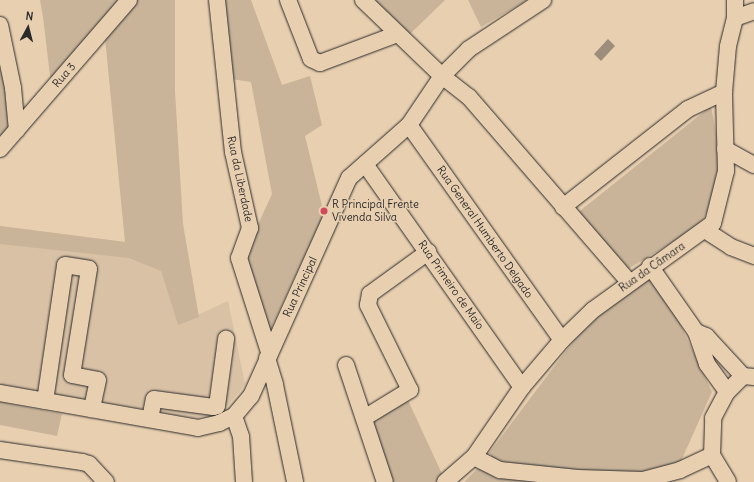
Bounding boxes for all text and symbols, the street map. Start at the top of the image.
north arrow [8,8,48,48]
text: N [25,9,34,23]
street label: Rua 3 [50,60,78,90]
street label: Rua da Liberdade [224,135,256,223]
street label: Rua General Humberto Delgado [434,163,536,301]
place label: R Principal Frente Vivenda Silva [332,198,419,224]
marker: R Principal Frente Vivenda Silva [319,206,329,216]
street label: Rua Primeiro de Maio [415,238,487,332]
street label: Rua da Câmara [616,239,688,295]
street label: Rua Principal [280,255,320,319]

